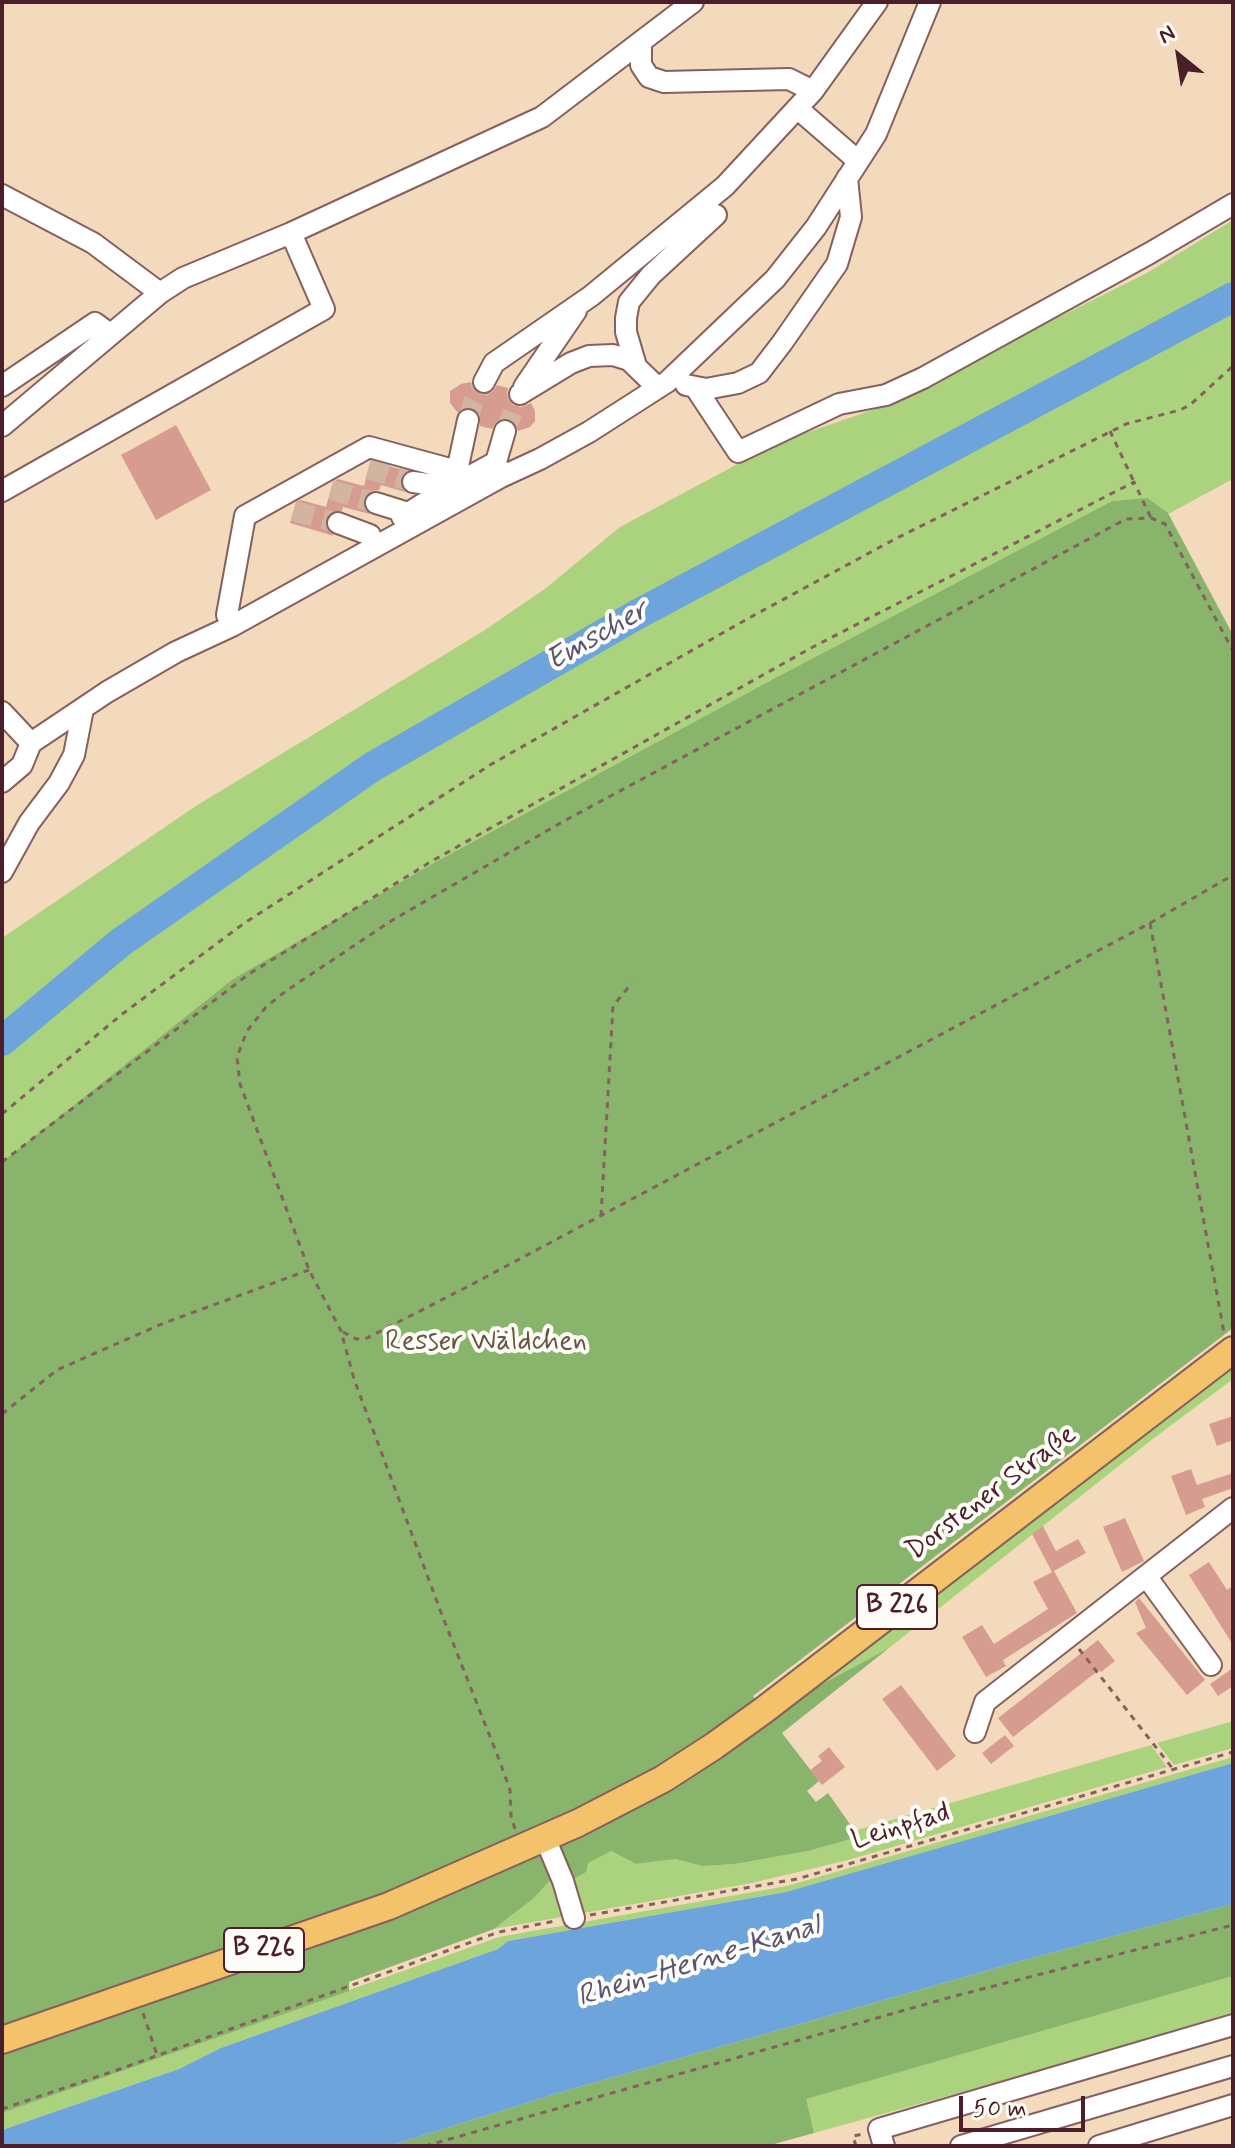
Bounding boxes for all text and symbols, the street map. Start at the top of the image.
north arrow [1139,16,1219,96]
text: N [1154,19,1180,51]
water label: Emscher [541,594,655,680]
park label: Resser Wäldchen [385,1326,587,1360]
street label: Dorstener Straße [900,1419,1084,1569]
road number: B 226 [857,1585,937,1629]
street label: Leinpfad [848,1797,954,1859]
water label: Rhein-Herne-Kanal [573,1909,825,2017]
road number: B 226 [224,1928,304,1972]
scale bar [963,2080,1089,2130]
text: 50 m [973,2094,1027,2125]

